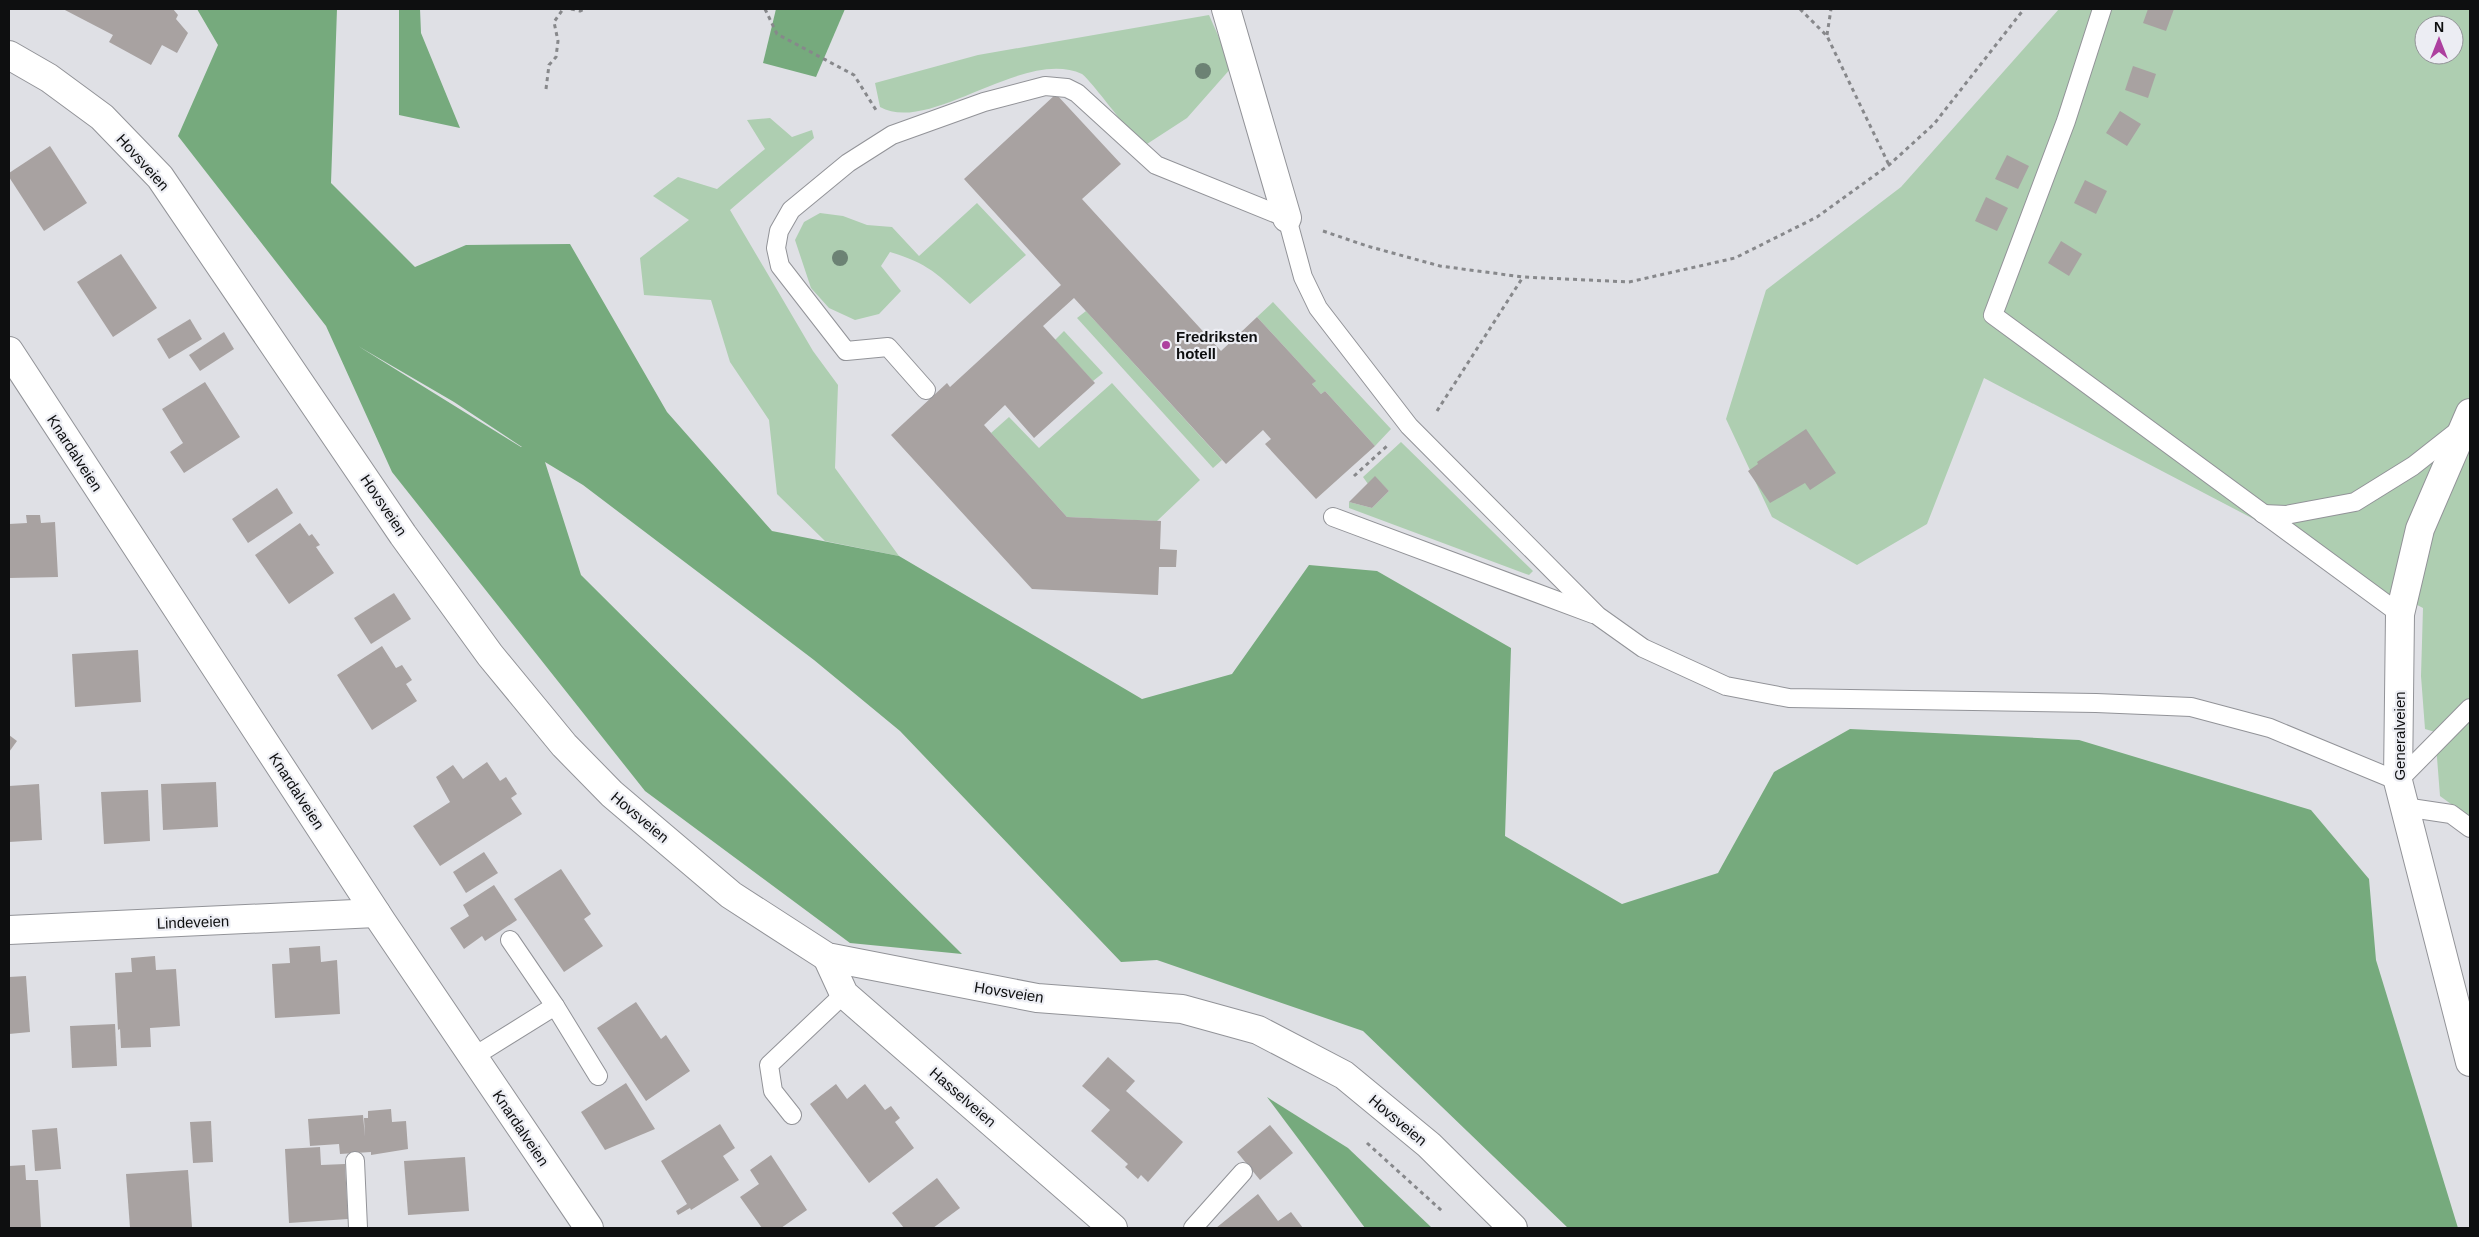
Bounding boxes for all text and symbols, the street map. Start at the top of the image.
north arrow [2414,15,2464,65]
text: N [2434,19,2444,35]
street label: Hovsveien [113,130,173,194]
place label: Fredriksten hotell [1176,328,1258,362]
marker: Fredriksten hotell [1160,339,1172,351]
street label: Knardalveien [44,412,106,494]
street label: Hovsveien [357,471,411,539]
street label: Generalveien [2391,691,2408,781]
street label: Knardalveien [266,750,328,832]
street label: Hovsveien [608,788,672,846]
street label: Lindeveien [156,912,230,932]
street label: Hovsveien [973,978,1045,1006]
street label: Hasselveien [927,1064,999,1130]
street label: Knardalveien [489,1087,553,1169]
street label: Hovsveien [1366,1091,1430,1149]

